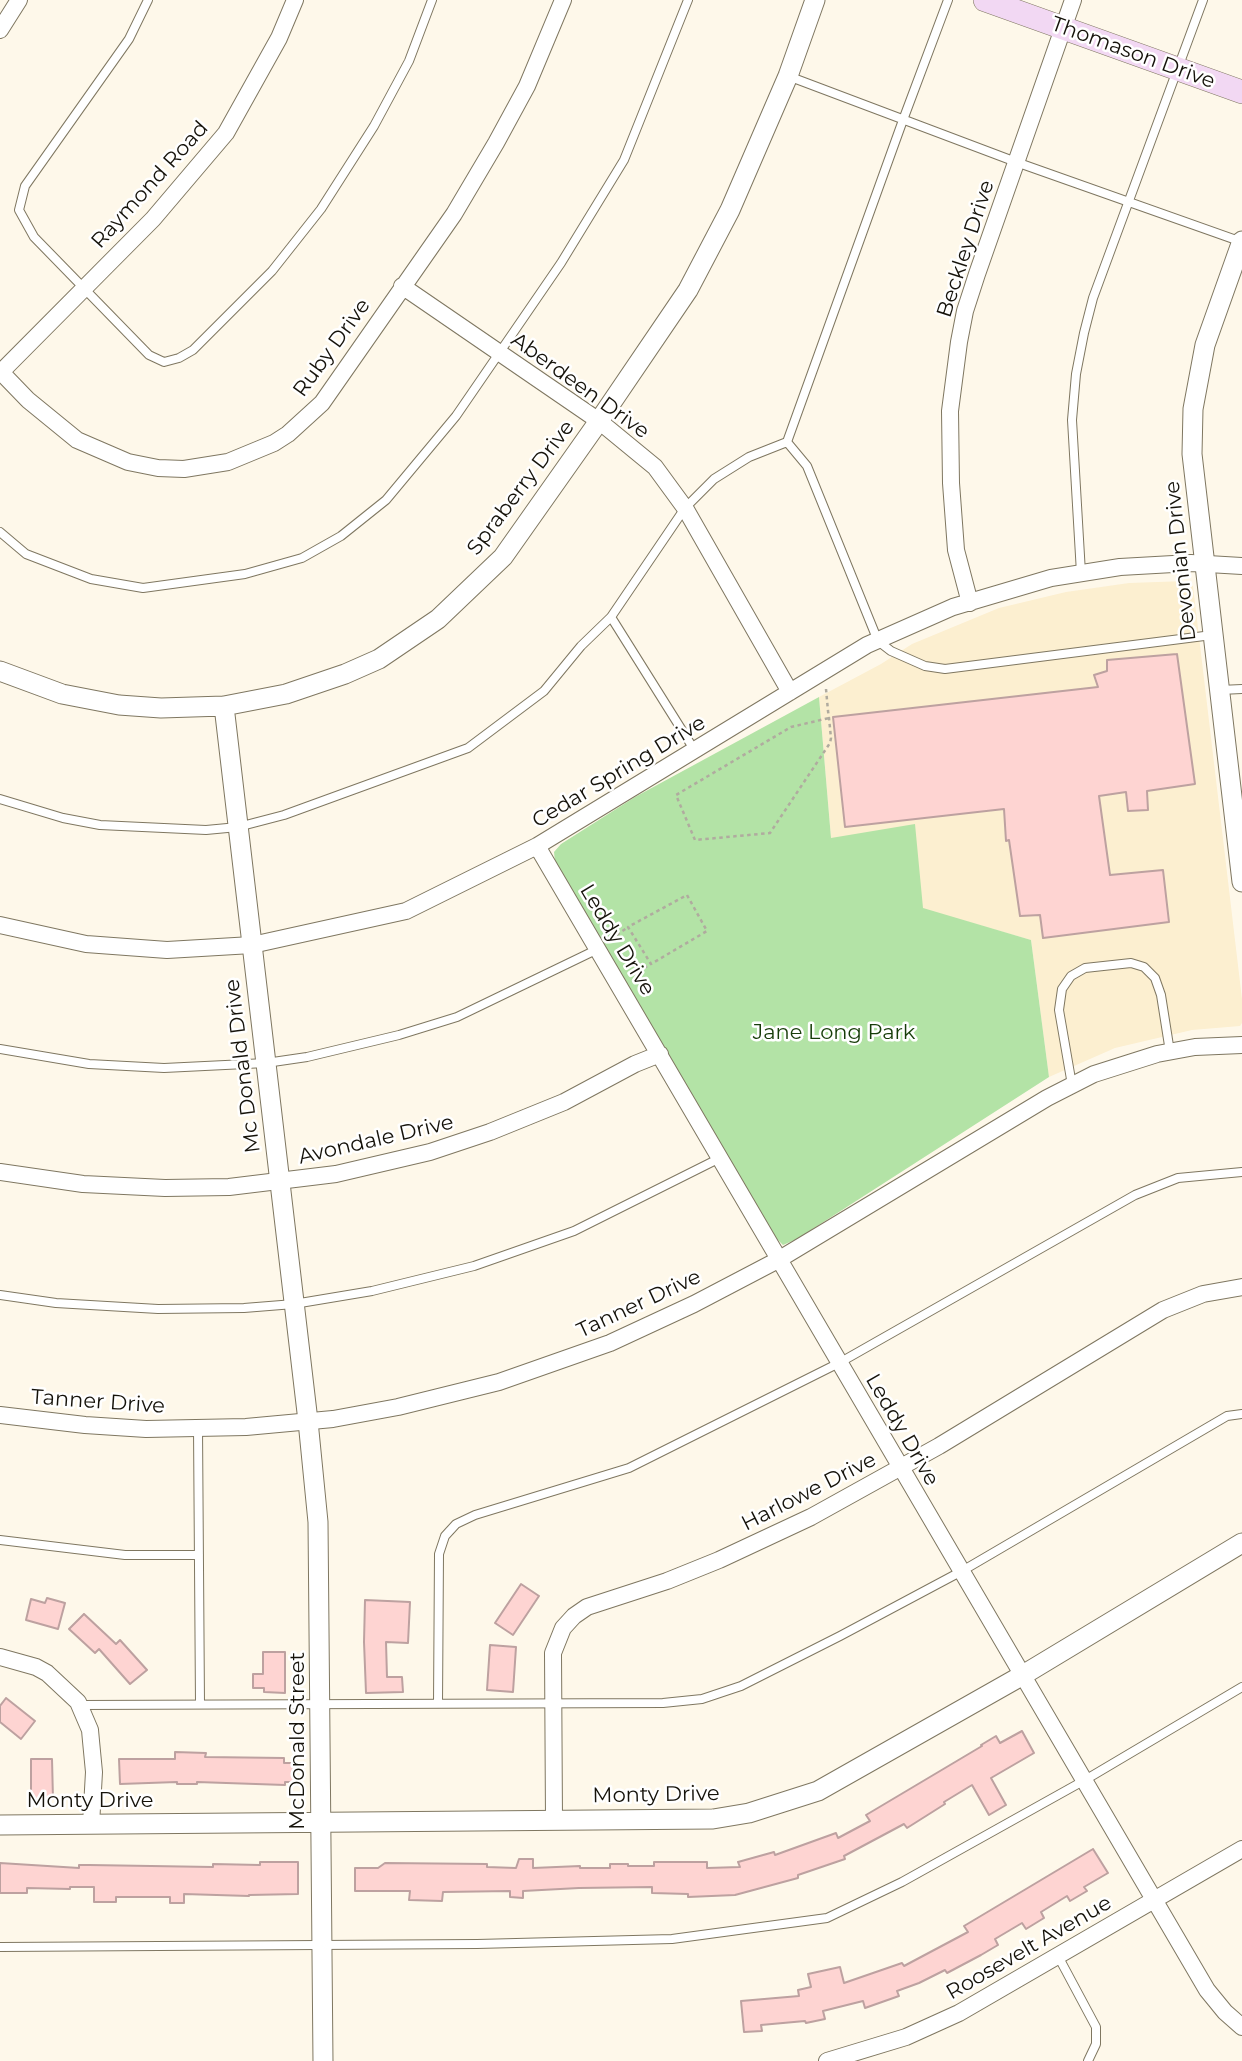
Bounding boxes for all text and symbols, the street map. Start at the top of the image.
street label: Thomason Drive [1048,12,1218,94]
street label: Raymond Road [86,116,214,254]
street label: Beckley Drive [932,177,1000,321]
street label: Ruby Drive [288,294,376,402]
street label: Aberdeen Drive [506,327,654,445]
street label: Spraberry Drive [462,416,580,560]
street label: Devonian Drive [1160,480,1202,642]
street label: Cedar Spring Drive [528,710,710,834]
street label: Leddy Drive [574,880,660,1000]
street label: Mc Donald Drive [220,978,266,1154]
park label: Jane Long Park [753,1020,915,1046]
street label: Avondale Drive [296,1110,456,1170]
street label: Tanner Drive [573,1264,705,1344]
street label: Leddy Drive [860,1370,944,1490]
street label: Tanner Drive [30,1385,166,1419]
street label: Harlowe Drive [738,1447,880,1537]
street label: McDonald Street [285,1652,311,1830]
street label: Monty Drive [592,1781,720,1809]
street label: Monty Drive [26,1788,154,1814]
street label: Roosevelt Avenue [942,1890,1116,2006]

